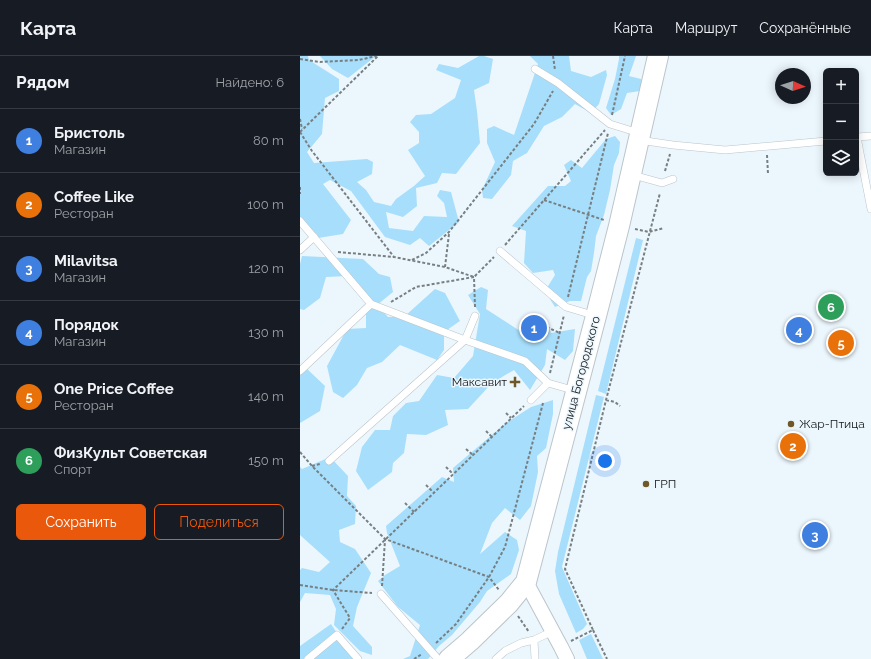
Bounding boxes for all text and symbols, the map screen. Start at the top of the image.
text: Карта [20,17,76,39]
text: Карта [614,20,653,36]
text: Маршрут [675,20,737,36]
text: Сохранённые [759,20,851,36]
north arrow [775,68,811,104]
map controls [823,68,859,176]
button: + [823,68,859,104]
text: Рядом [16,72,69,92]
text: Найдено: 6 [216,75,284,90]
button: − [823,104,859,140]
text: Бристоль [54,124,125,142]
text: 1 [26,133,32,148]
text: 80 m [253,133,284,148]
button: layers [823,140,859,176]
text: Магазин [54,142,106,157]
text: Coffee Like [54,188,134,206]
text: 2 [25,197,33,212]
text: 100 m [247,197,284,212]
text: Ресторан [54,206,113,221]
text: Milavitsa [54,252,118,270]
text: 3 [25,261,33,276]
text: 120 m [248,261,284,276]
text: Магазин [54,270,106,285]
pin: 6 [818,292,844,322]
pin: 1 [521,313,547,343]
street label: улица Богородского [559,315,603,431]
pin: 4 [786,315,812,345]
text: Порядок [54,316,119,334]
text: 4 [25,325,33,340]
text: 130 m [248,325,284,340]
pin: 5 [828,328,854,358]
text: Магазин [54,334,106,349]
place label: Максавит [452,375,507,389]
marker: Максавит [510,377,520,387]
text: One Price Coffee [54,380,174,398]
text: 5 [25,389,33,404]
text: 140 m [248,389,284,404]
text: Ресторан [54,398,113,413]
place label: Жар-Птица [799,417,865,431]
marker: Жар-Птица [786,419,796,429]
pin: 2 [780,431,806,461]
text: ФизКульт Советская [54,444,207,462]
your location [595,451,615,471]
text: 6 [25,453,33,468]
text: 150 m [248,453,284,468]
text: Спорт [54,462,92,477]
place label: ГРП [654,477,676,491]
marker: ГРП [641,479,651,489]
button: Сохранить [16,504,146,540]
button: Поделиться [154,504,284,540]
pin: 3 [802,520,828,550]

